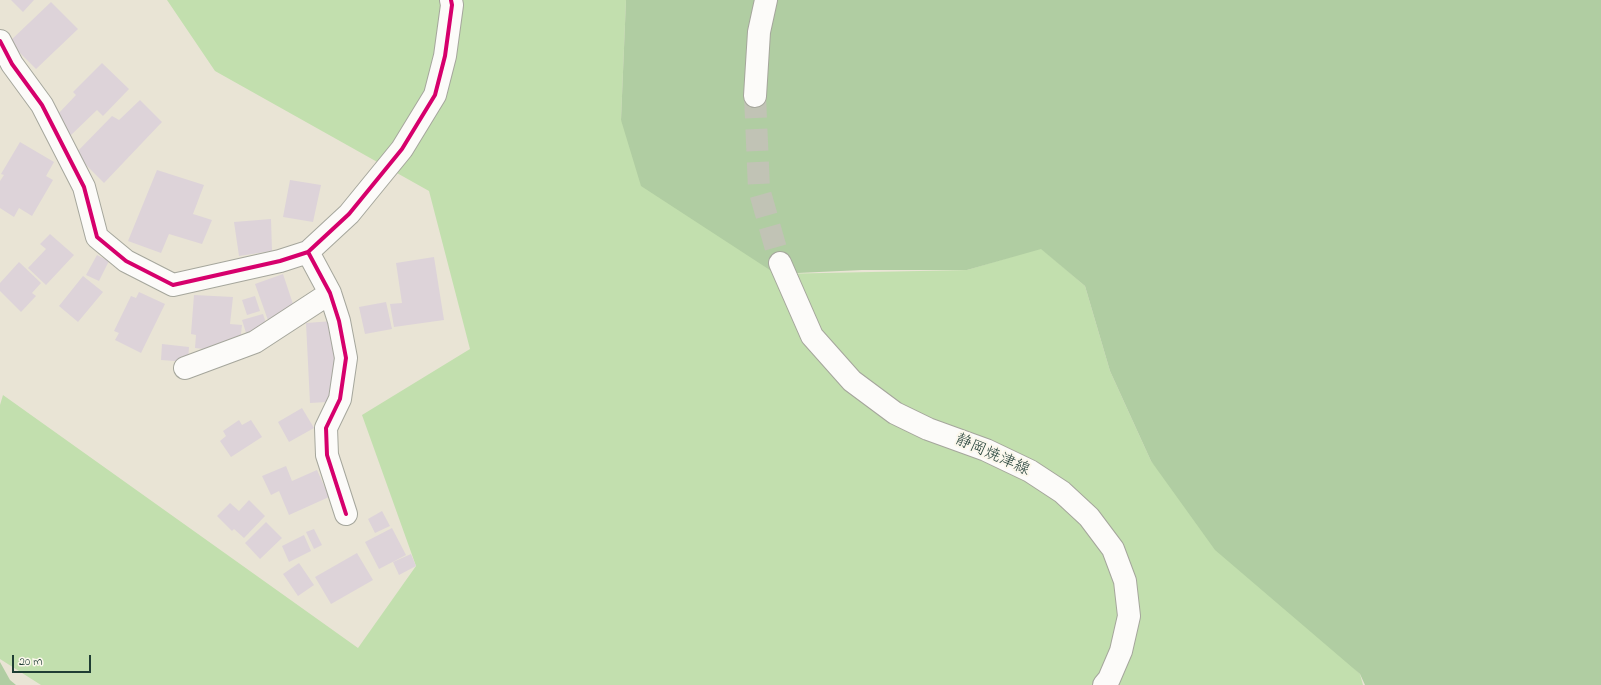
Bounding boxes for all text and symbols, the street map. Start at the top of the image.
street label: 静岡焼津線 [952,431,1032,481]
scale bar [14,647,93,673]
text: 20 m [19,653,42,671]

